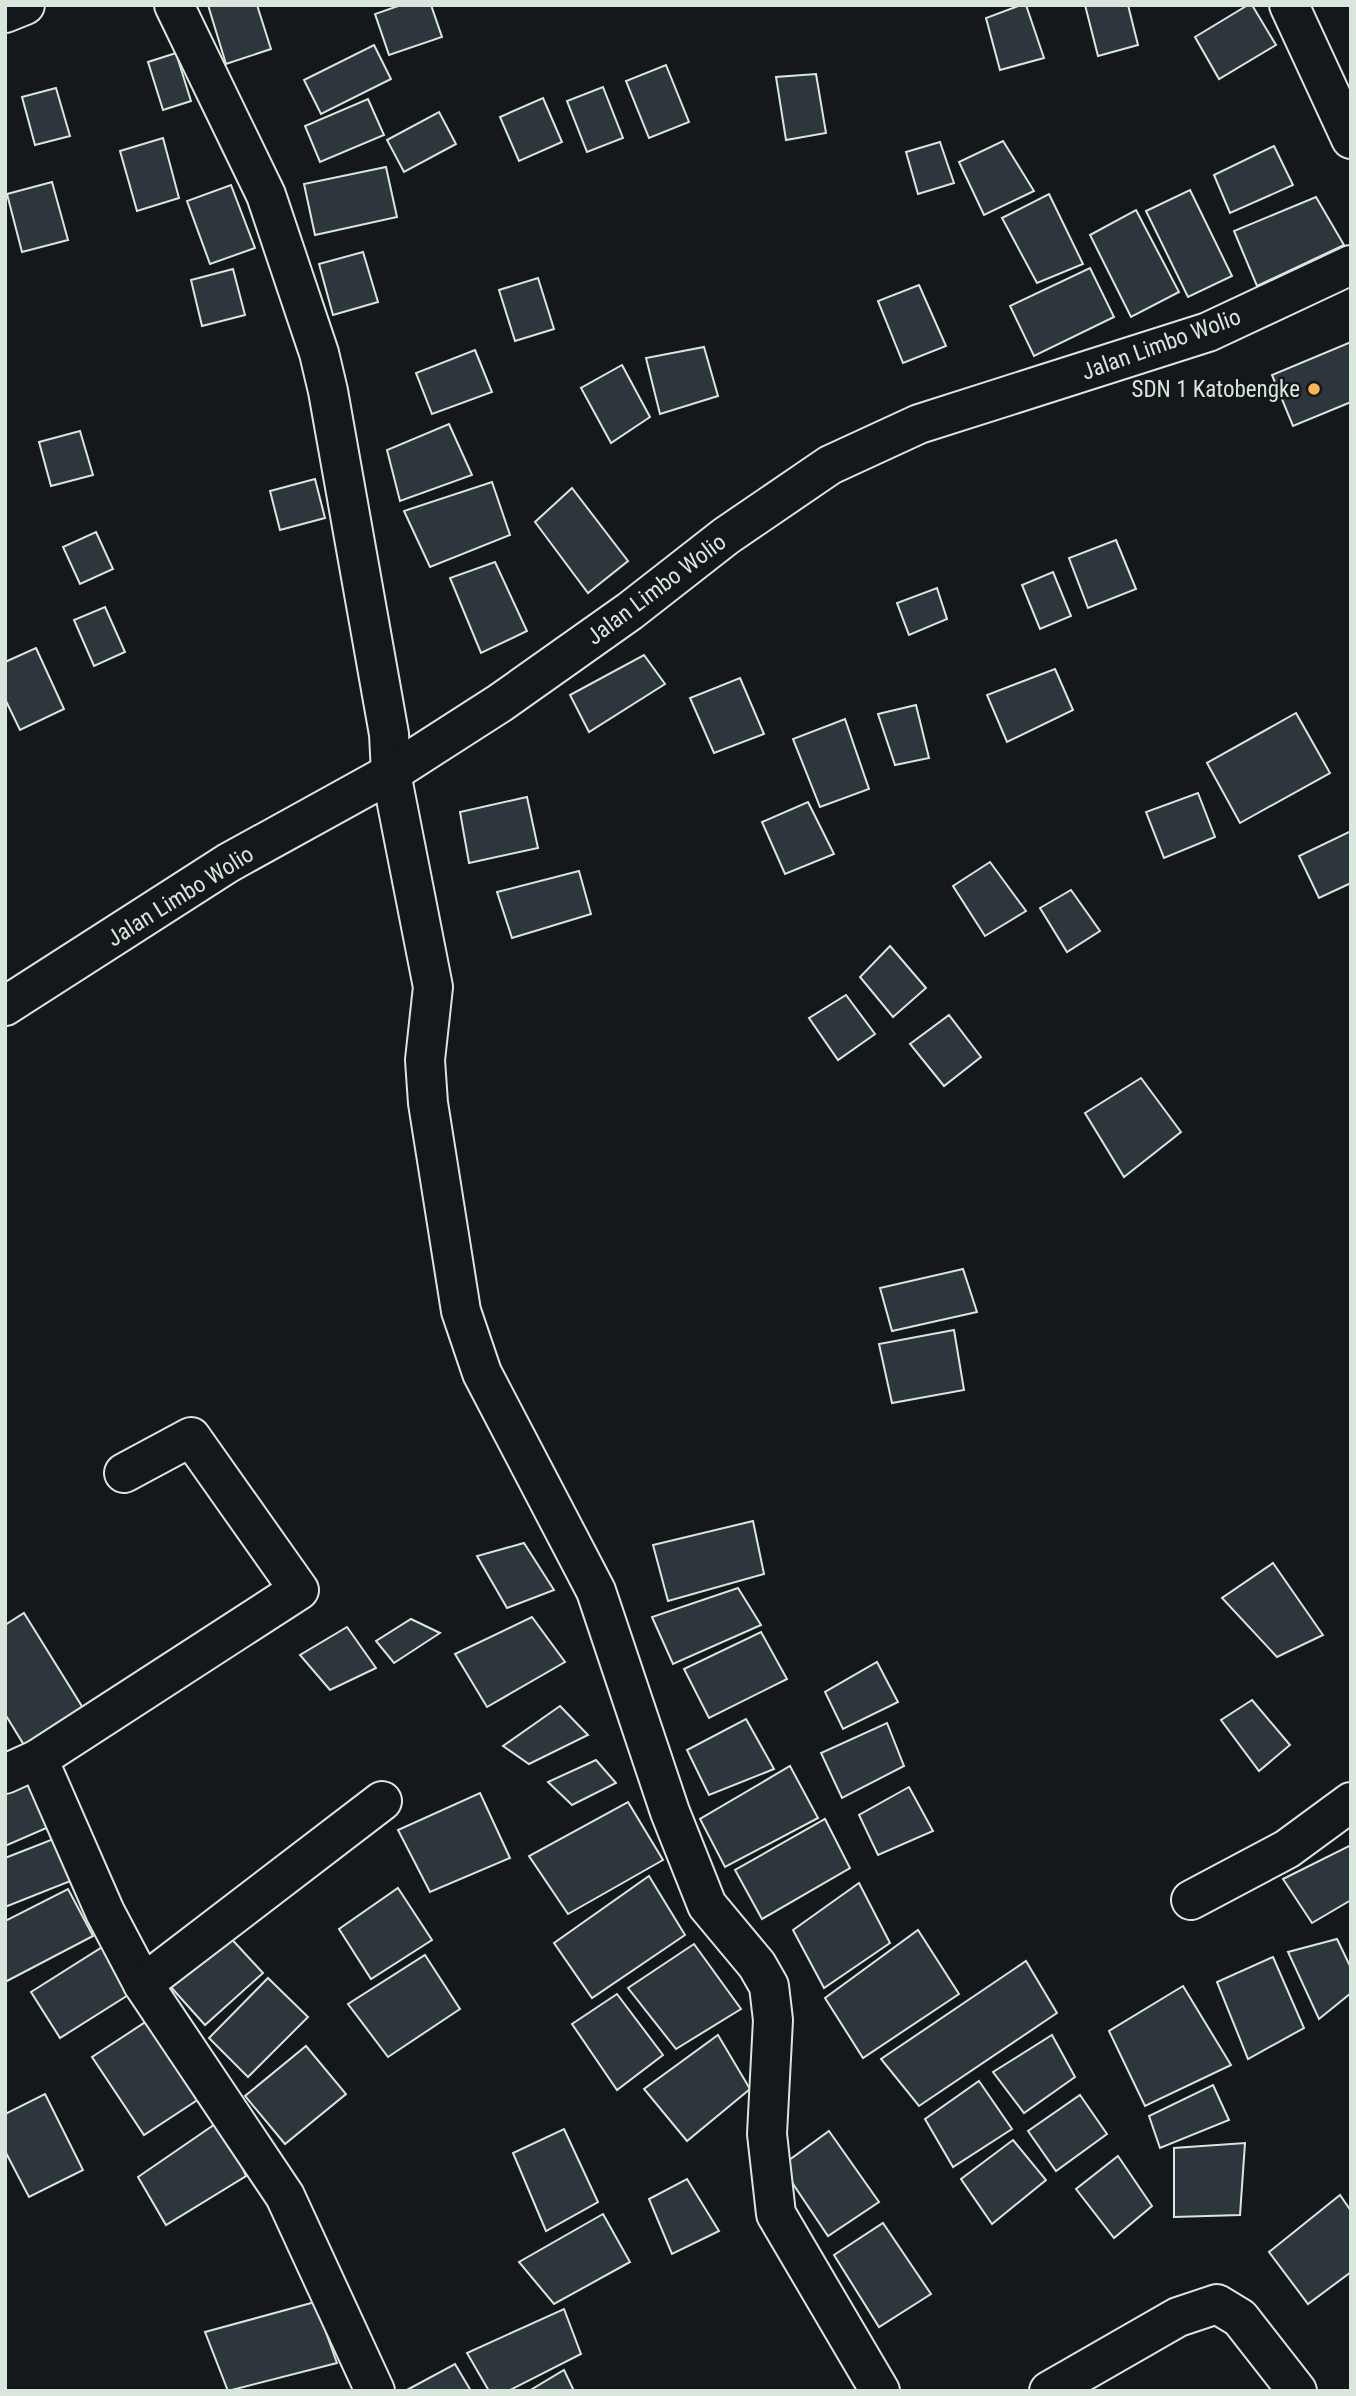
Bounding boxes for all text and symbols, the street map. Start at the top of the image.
street label: Jalan Limbo Wolio [1078,303,1244,386]
place label: SDN 1 Katobengke [1132,376,1300,403]
marker: SDN 1 Katobengke [1306,381,1322,397]
street label: Jalan Limbo Wolio [581,528,731,651]
street label: Jalan Limbo Wolio [102,841,258,952]

